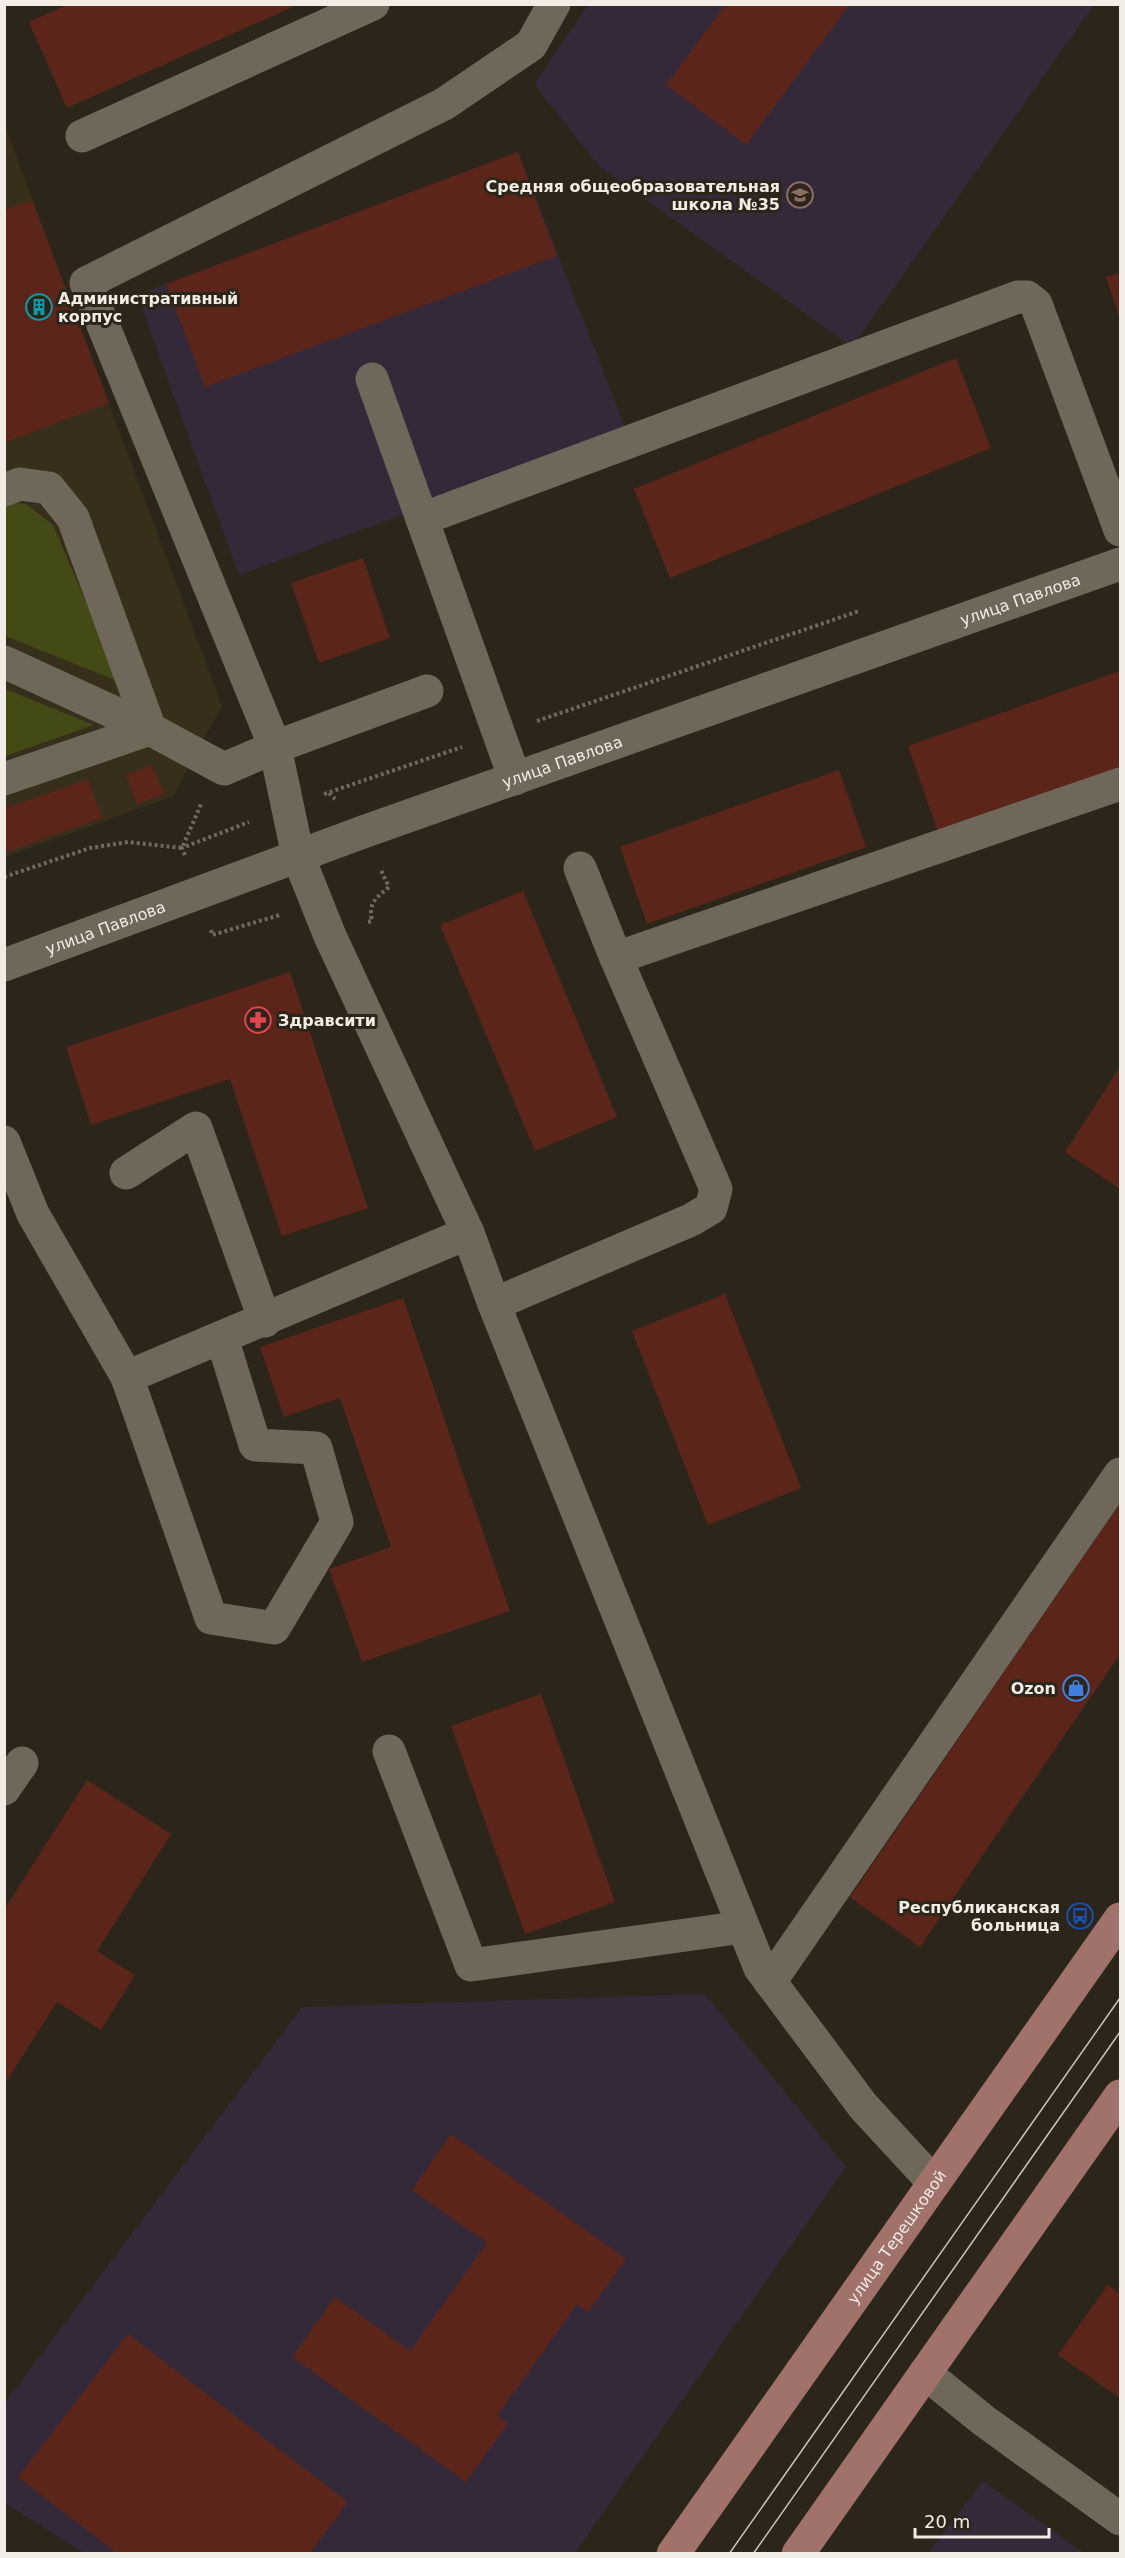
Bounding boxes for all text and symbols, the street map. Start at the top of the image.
place label: Средняя общеобразовательная школа №35 [485,177,780,214]
school or university icon: Средняя общеобразовательная школа №35 [785,180,815,210]
place label: Административный корпус [58,289,238,326]
building icon: Административный корпус [24,292,54,322]
street label: улица Павлова [958,570,1083,630]
street label: улица Павлова [499,732,625,792]
street label: улица Павлова [43,897,168,959]
pharmacy icon: Здравсити [243,1005,273,1035]
place label: Здравсити [278,1011,376,1030]
shop icon: Ozon [1061,1673,1091,1703]
place label: Ozon [1011,1679,1056,1698]
place label: Республиканская больница [898,1898,1060,1935]
bus stop icon: Республиканская больница [1065,1901,1095,1931]
street label: улица Терешковой [843,2166,950,2308]
scale bar [915,2501,1048,2539]
text: 20 m [924,2511,970,2532]

